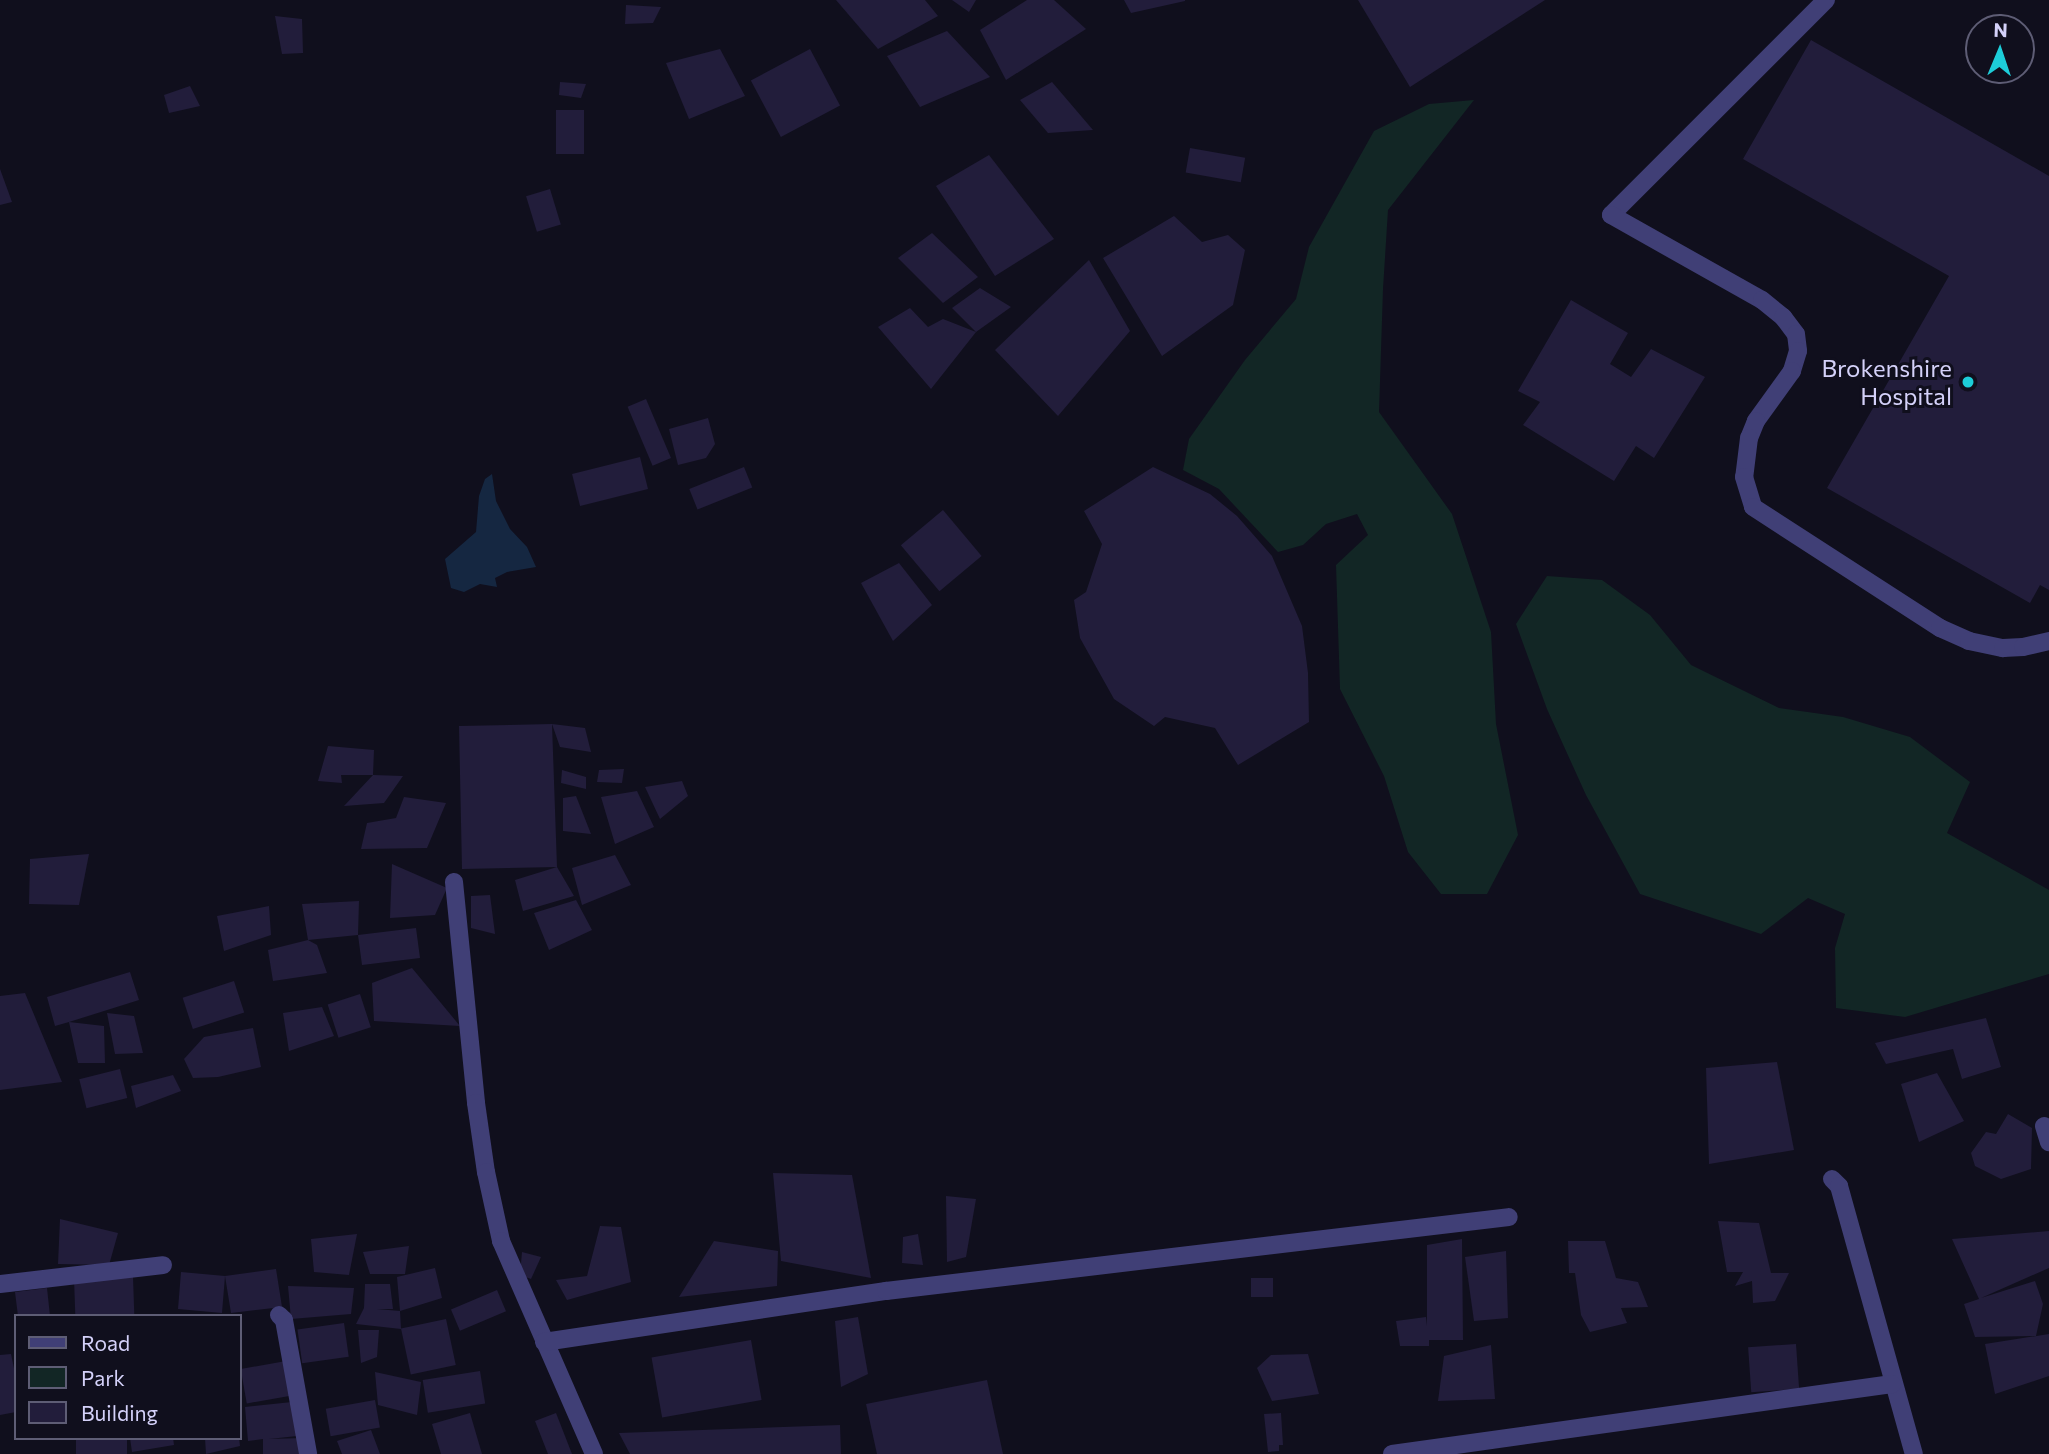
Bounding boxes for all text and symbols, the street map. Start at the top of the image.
north arrow [1965,14,2035,84]
text: N [1993,18,2008,41]
place label: Brokenshire Hospital [1821,354,1952,410]
marker: Brokenshire Hospital [1958,372,1978,392]
legend [14,1314,242,1440]
text: Road [81,1330,130,1355]
text: Park [81,1365,125,1390]
text: Building [81,1400,158,1425]

